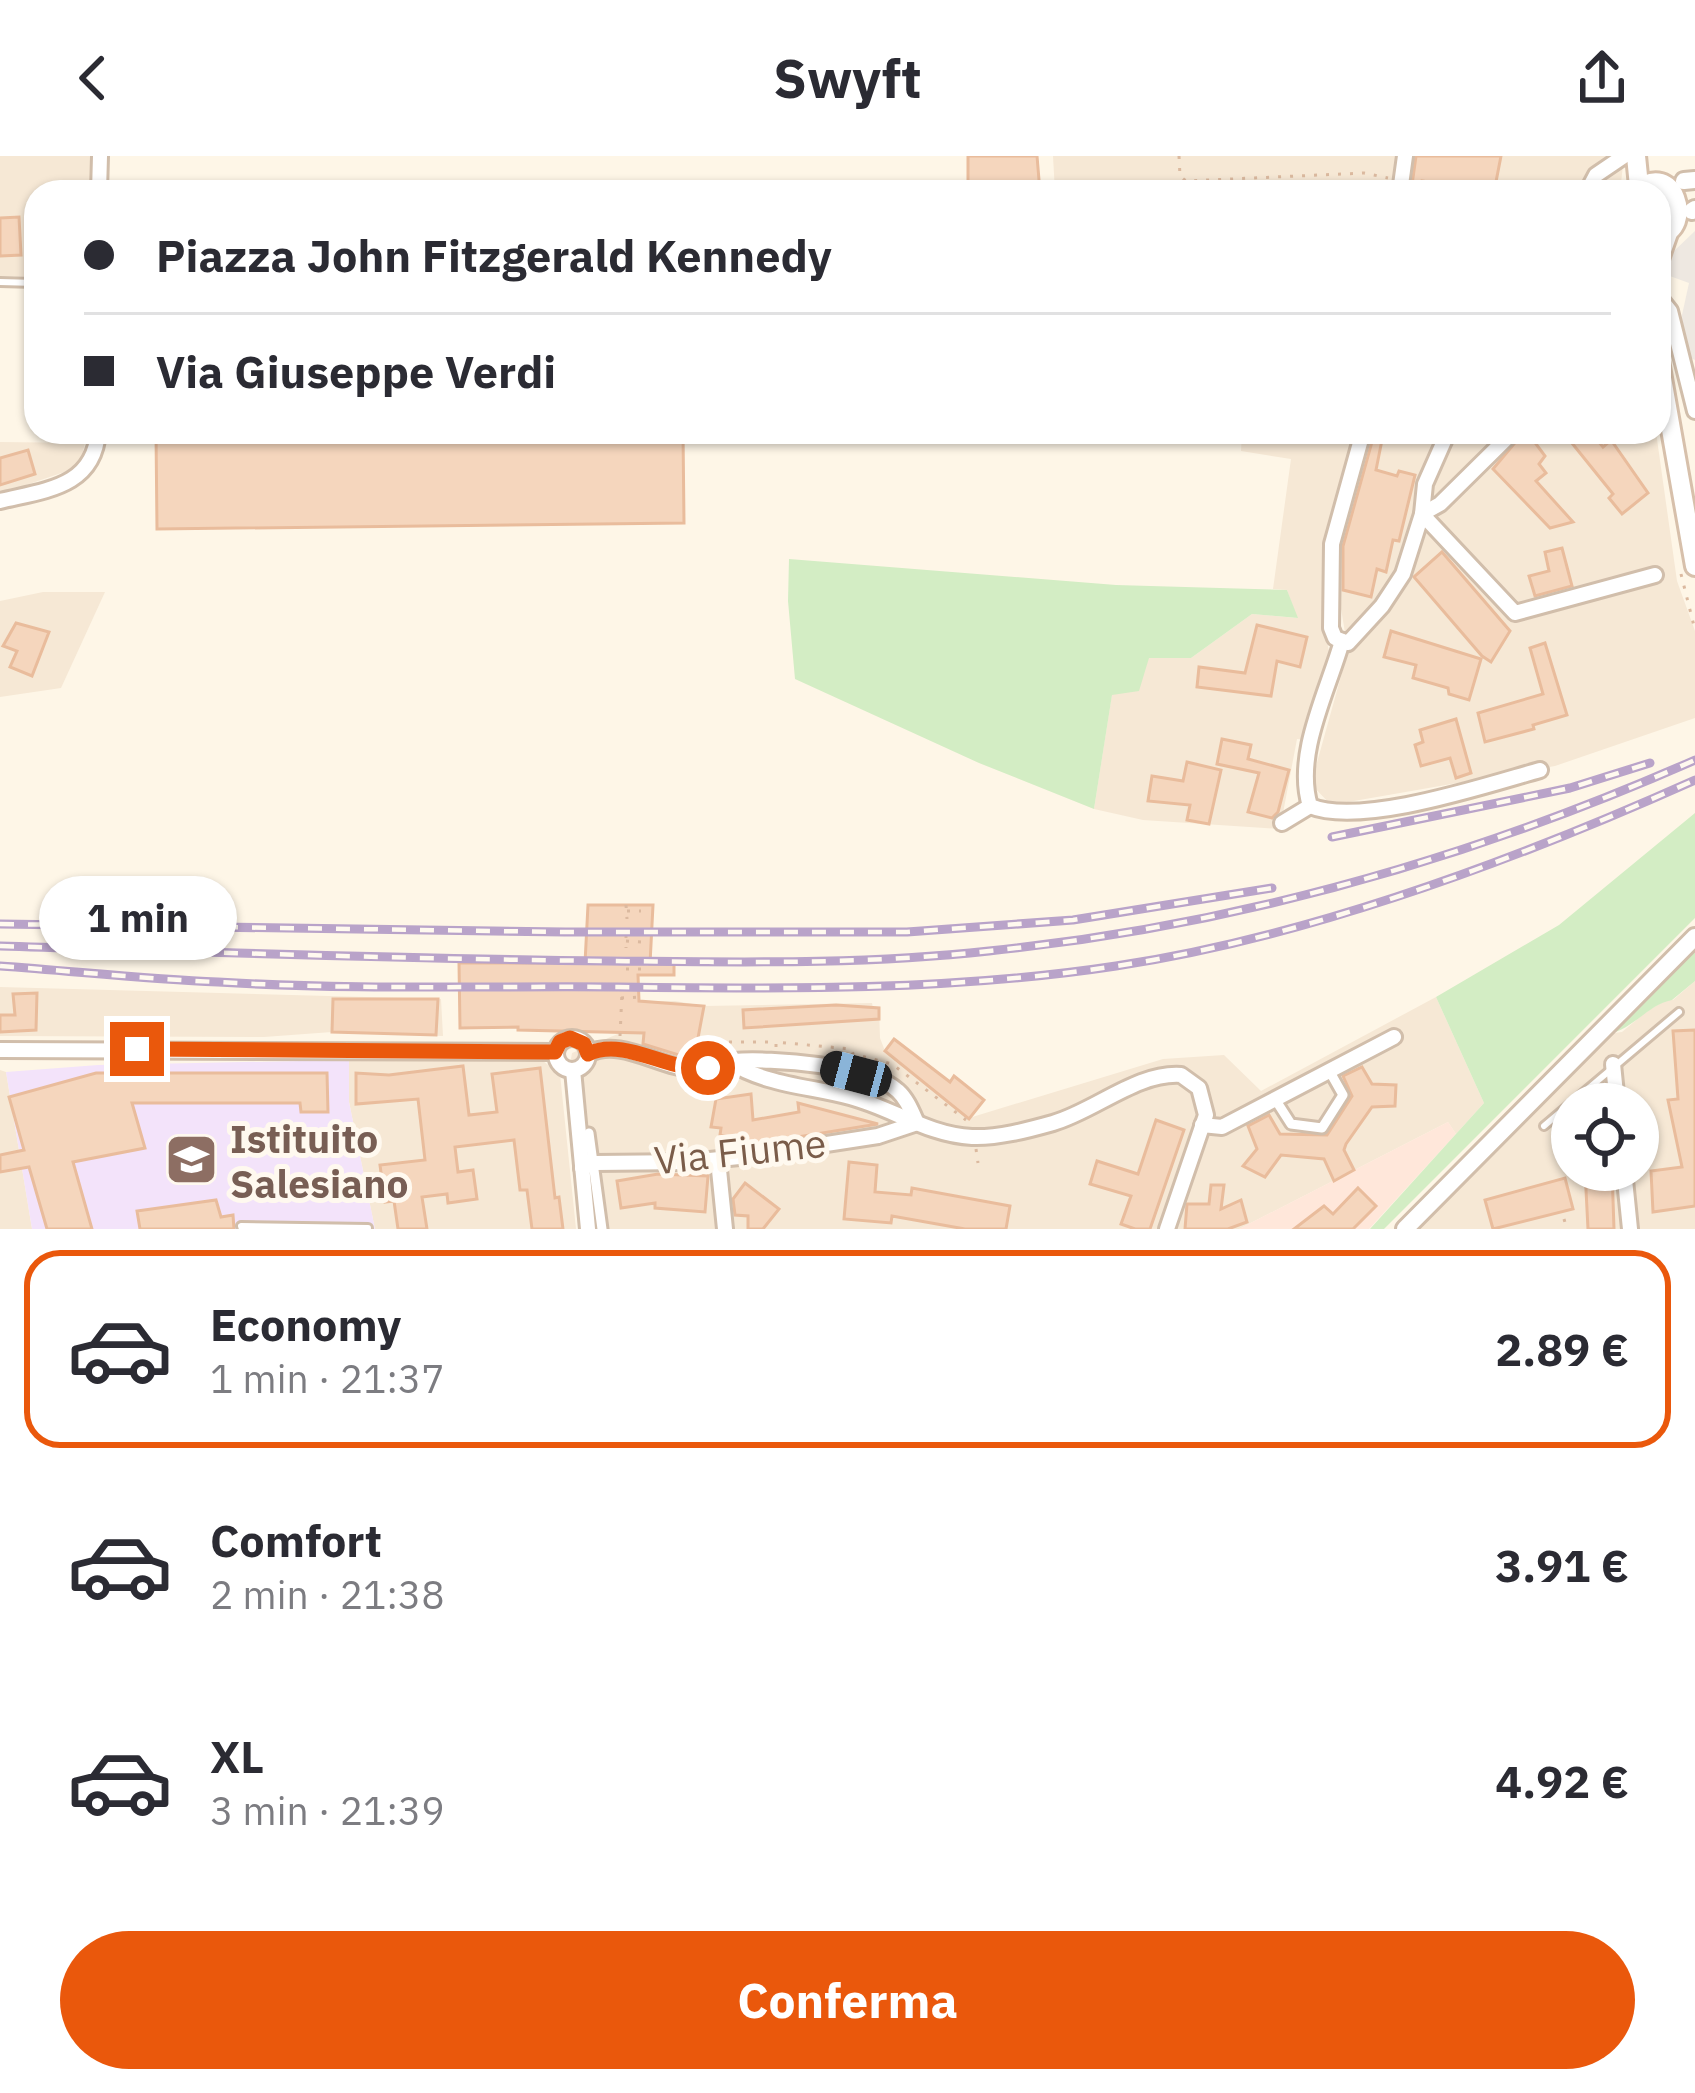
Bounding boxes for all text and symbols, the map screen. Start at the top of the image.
text: Swyft [773,43,922,113]
icon: back [60,45,126,111]
icon: share [1569,45,1635,111]
text: Piazza John Fitzgerald Kennedy [156,226,832,284]
text: Via Giuseppe Verdi [156,342,556,400]
callout: 1 min [38,875,236,959]
text: 1 min [87,892,189,943]
route end [110,1022,164,1076]
route start [681,1041,735,1095]
car [817,1047,895,1101]
map controls [1551,1083,1659,1191]
button: locate [1551,1083,1659,1191]
place label: Istituito Salesiano [230,1113,409,1209]
street label: Via Fiume [651,1117,829,1185]
school or university icon: Istituito Salesiano [163,1132,219,1188]
icon: car [66,1295,174,1403]
text: Economy [210,1295,401,1353]
text: 2.89 € [1495,1320,1629,1378]
text: 1 min · 21:37 [210,1353,445,1404]
icon: car [66,1511,174,1619]
text: Comfort [210,1511,382,1569]
text: 3.91 € [1495,1536,1629,1594]
text: 2 min · 21:38 [210,1569,445,1620]
icon: car [66,1727,174,1835]
text: XL [210,1727,264,1785]
text: 4.92 € [1495,1752,1629,1810]
text: 3 min · 21:39 [210,1785,445,1836]
button: Conferma [60,1931,1635,2069]

